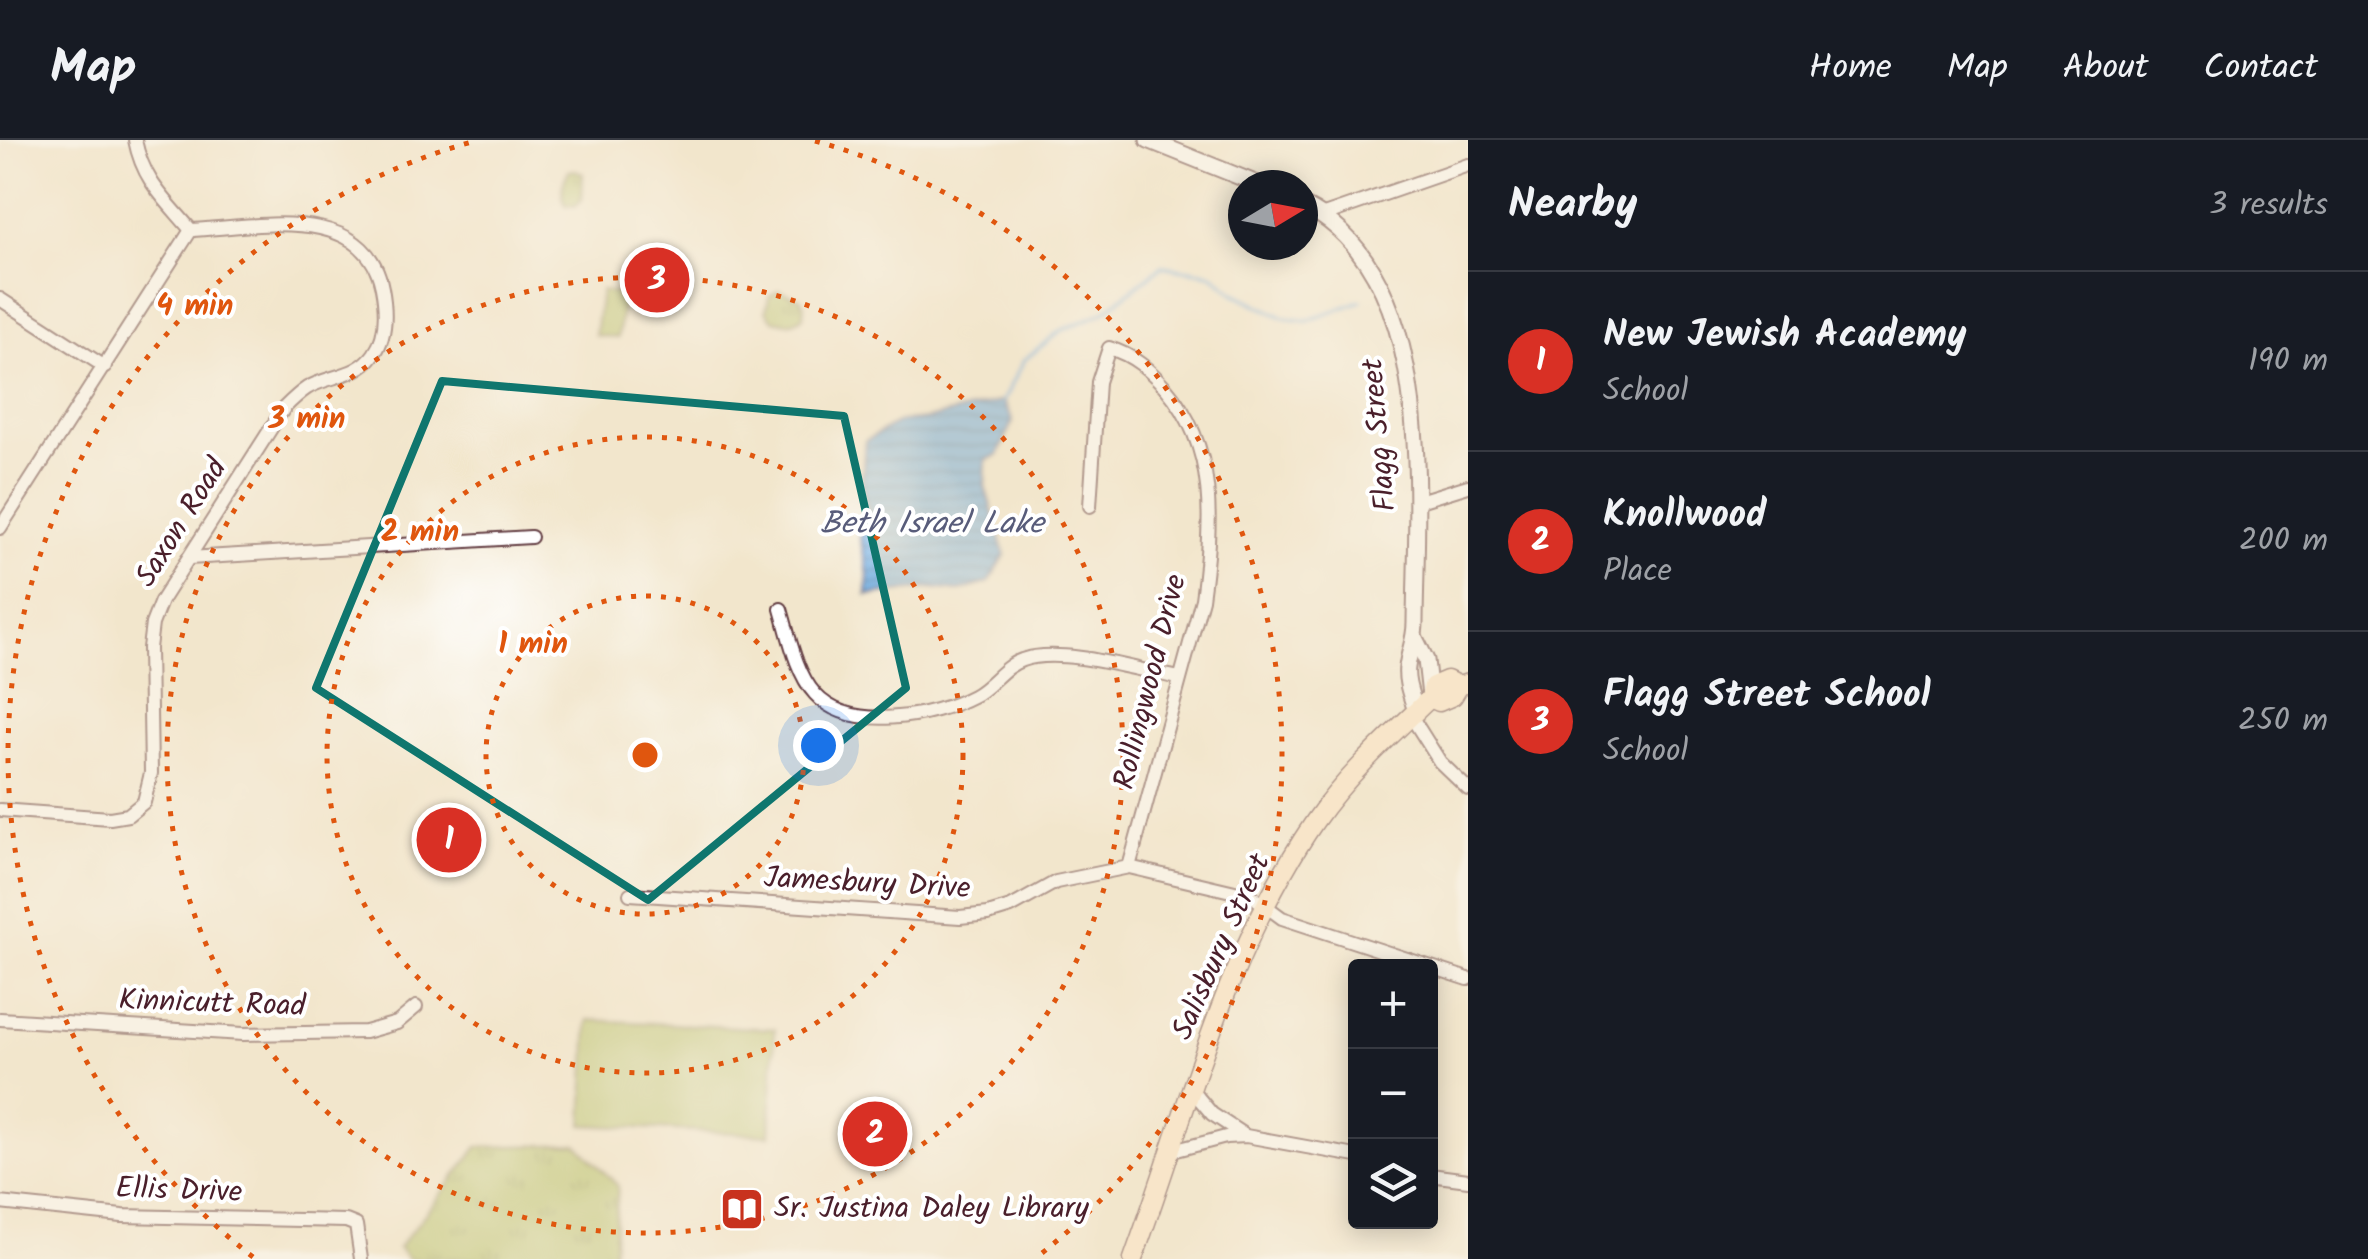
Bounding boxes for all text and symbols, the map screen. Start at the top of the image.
text: Map [50,31,137,107]
text: Home [1809,41,1892,97]
text: Map [1947,41,2008,97]
text: About [2063,41,2148,97]
text: Contact [2203,41,2318,97]
north arrow [1228,170,1318,260]
text: Nearby [1508,172,1637,239]
text: 3 results [2209,180,2328,231]
pin: 3 [624,242,690,318]
text: 4 min [157,283,233,331]
text: New Jewish Academy [1603,306,1967,366]
text: 1 [1536,336,1545,387]
text: 190 m [2248,336,2328,387]
street label: Flagg Street [1349,356,1411,514]
text: School [1603,366,1688,417]
text: 3 min [268,396,345,444]
street label: Saxon Road [123,448,241,597]
text: Knollwood [1603,486,1767,546]
water label: Beth Israel Lake [820,499,1046,550]
text: 2 min [381,509,459,557]
text: 2 [1531,516,1550,567]
text: 200 m [2239,516,2328,567]
text: Place [1603,546,1672,597]
street label: Rollingwood Drive [1101,569,1201,795]
text: 1 min [498,621,568,669]
text: Flagg Street School [1603,666,1931,726]
text: 3 [1532,696,1549,747]
text: 250 m [2238,696,2328,747]
your location [793,720,844,771]
text: School [1603,726,1688,777]
centre of rings [627,737,663,773]
pin: 1 [416,802,482,878]
street label: Salisbury Street [1159,846,1285,1048]
street label: Jamesbury Drive [762,855,972,913]
map controls [1348,959,1438,1229]
button: + [1348,959,1438,1049]
street label: Kinnicutt Road [118,977,307,1031]
button: − [1348,1049,1438,1139]
pin: 2 [842,1096,908,1172]
button: layers [1348,1139,1438,1229]
street label: Ellis Drive [115,1165,243,1217]
place label: Sr. Justina Daley Library [774,1185,1090,1233]
library icon: Sr. Justina Daley Library [719,1186,765,1232]

